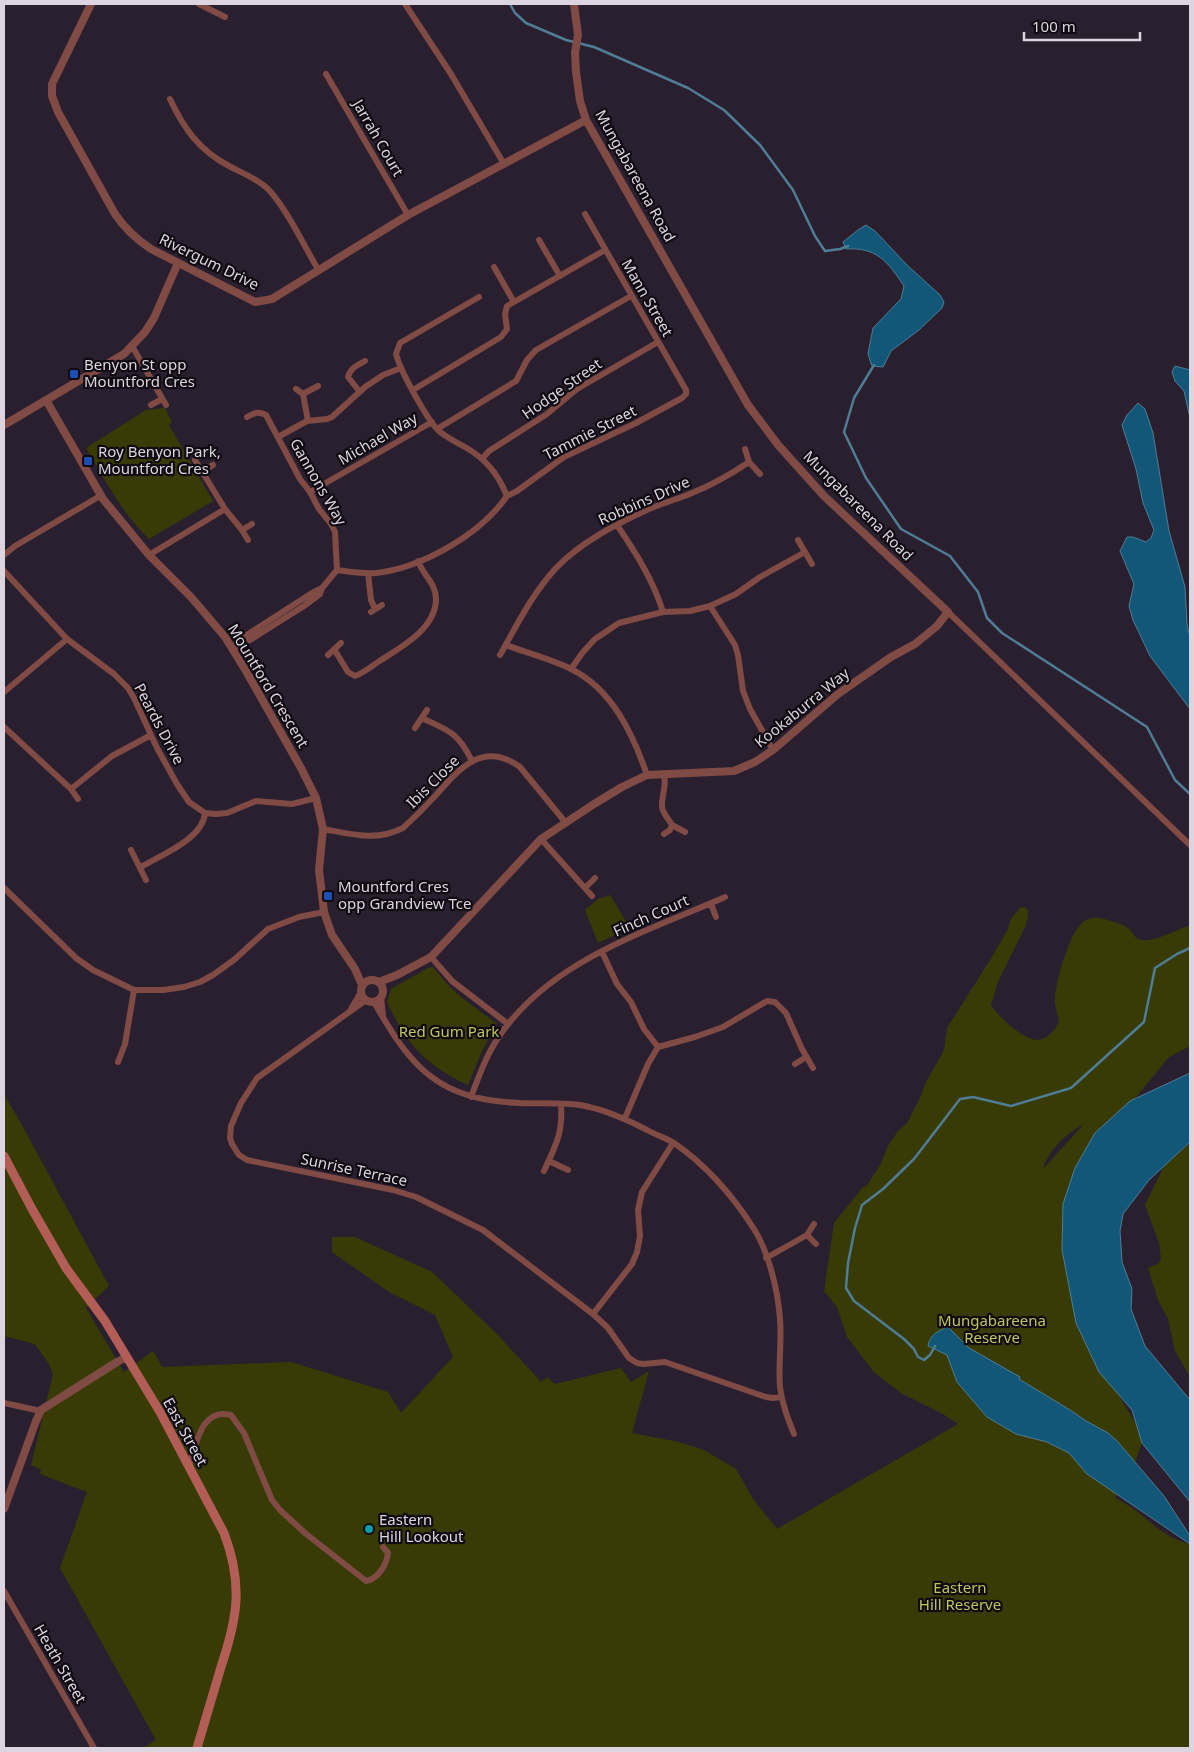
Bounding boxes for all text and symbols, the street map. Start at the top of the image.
scale bar [1024,10,1140,42]
text: 100 m [1032,16,1076,36]
street label: Jarrah Court [348,94,409,180]
street label: Mungabareena Road [591,106,680,245]
street label: Rivergum Drive [156,228,263,294]
street label: Mann Street [618,255,678,340]
street label: Hodge Street [518,353,606,423]
place label: Benyon St opp Mountford Cres [84,354,195,391]
marker: Benyon St opp Mountford Cres [68,368,80,380]
street label: Tammie Street [540,400,640,464]
street label: Michael Way [334,407,421,469]
street label: Gannons Way [286,434,352,529]
place label: Roy Benyon Park, Mountford Cres [98,441,221,478]
street label: Mungabareena Road [799,446,918,565]
marker: Roy Benyon Park, Mountford Cres [82,455,94,467]
street label: Robbins Drive [595,471,693,529]
street label: Mountford Crescent [224,620,314,752]
street label: Kookaburra Way [750,663,853,752]
street label: Peards Drive [130,679,190,768]
street label: Ibis Close [401,750,463,812]
place label: Mountford Cres opp Grandview Tce [338,876,471,913]
street label: Finch Court [610,889,692,941]
marker: Mountford Cres opp Grandview Tce [322,890,334,902]
park label: Red Gum Park [399,1021,499,1041]
street label: Sunrise Terrace [299,1148,409,1190]
park label: Mungabareena Reserve [938,1310,1046,1347]
street label: East Street [159,1394,213,1470]
place label: Eastern Hill Lookout [379,1509,464,1546]
marker: Eastern Hill Lookout [363,1523,375,1535]
park label: Eastern Hill Reserve [919,1577,1001,1614]
street label: Heath Street [30,1620,92,1707]

